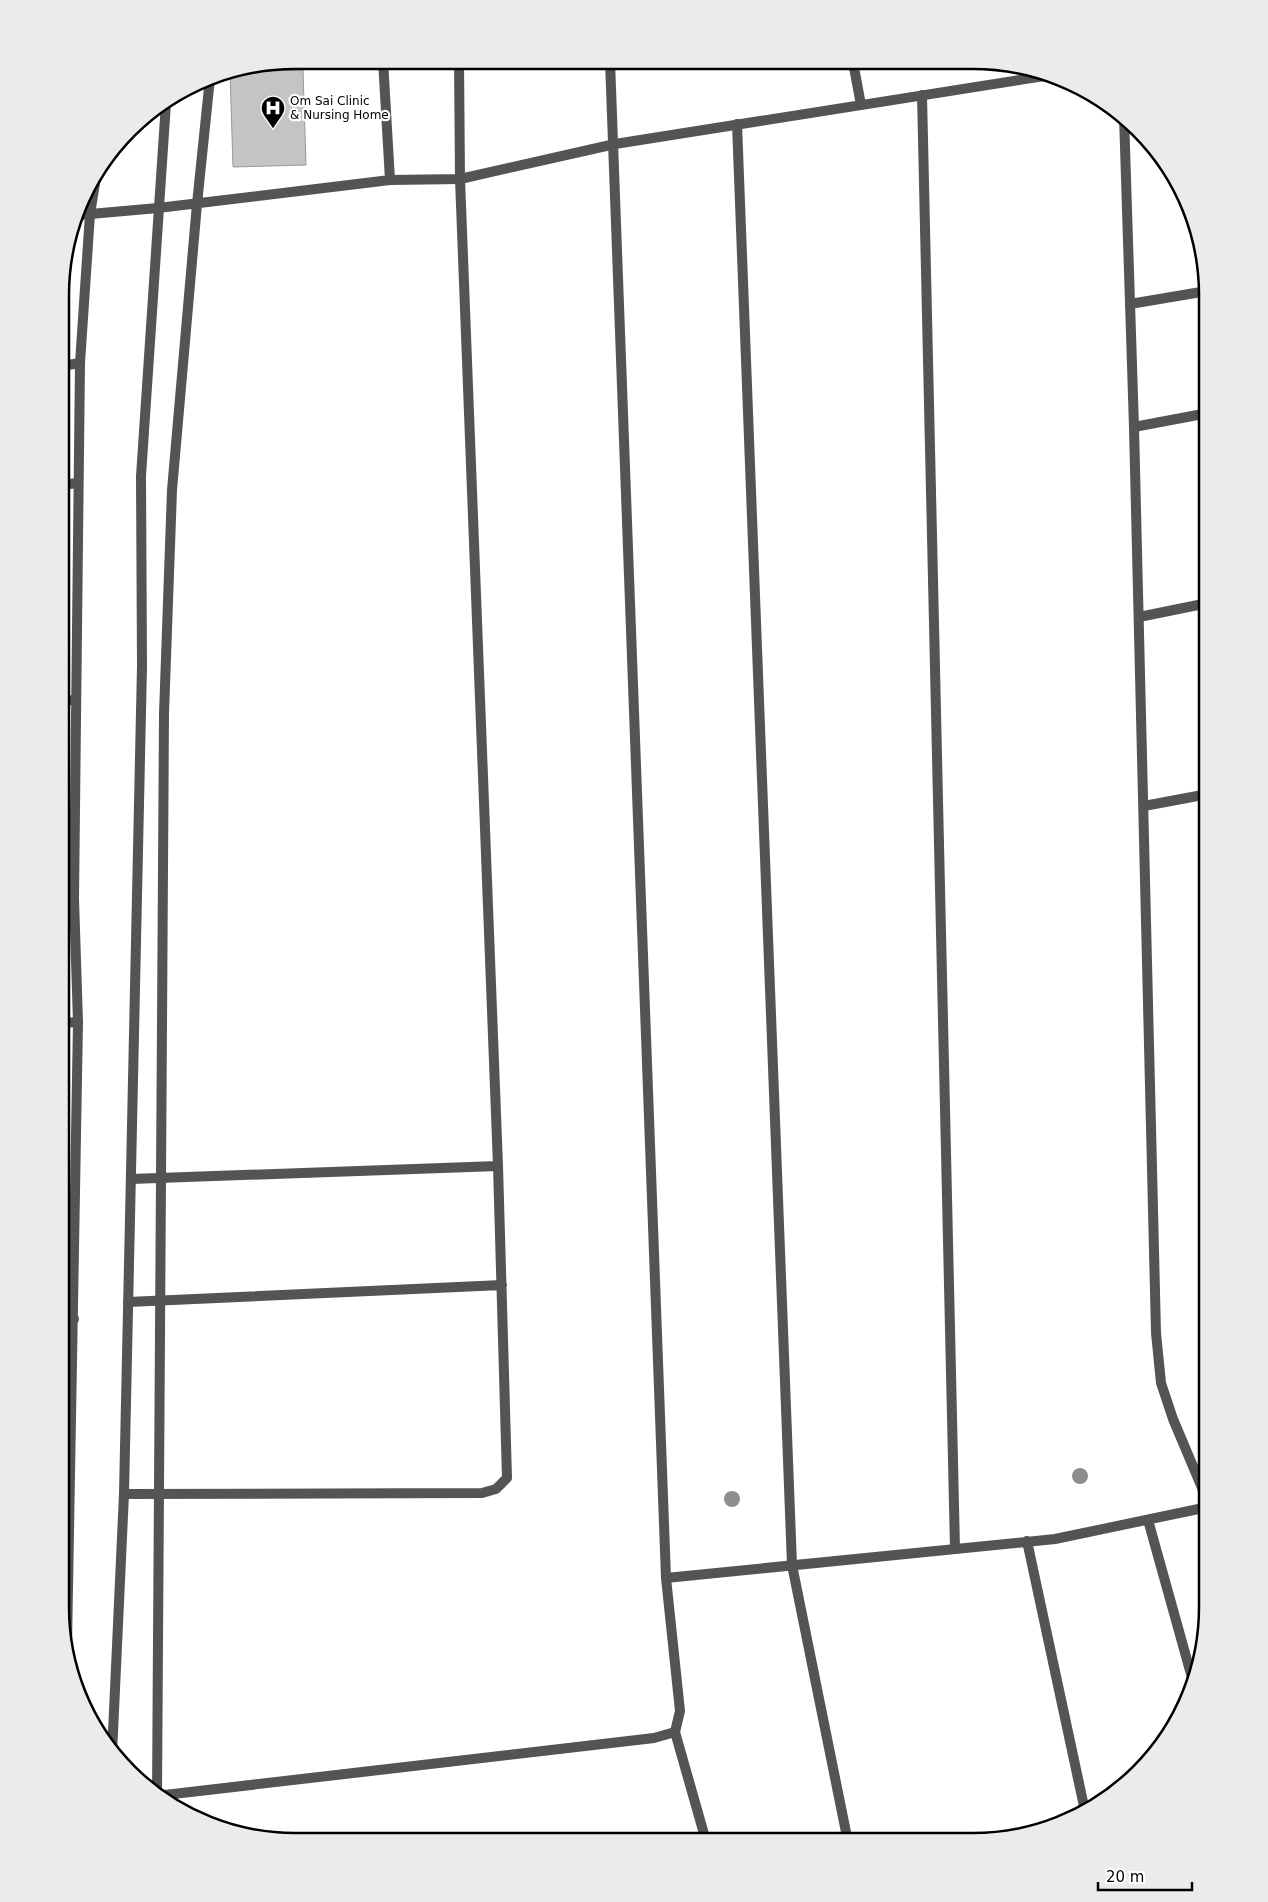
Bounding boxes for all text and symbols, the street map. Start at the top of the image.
place label: Om Sai Clinic & Nursing Home [290,94,389,122]
hospital icon: Om Sai Clinic & Nursing Home [260,95,286,129]
scale bar [1098,1860,1192,1892]
text: 20 m [1106,1868,1144,1886]

